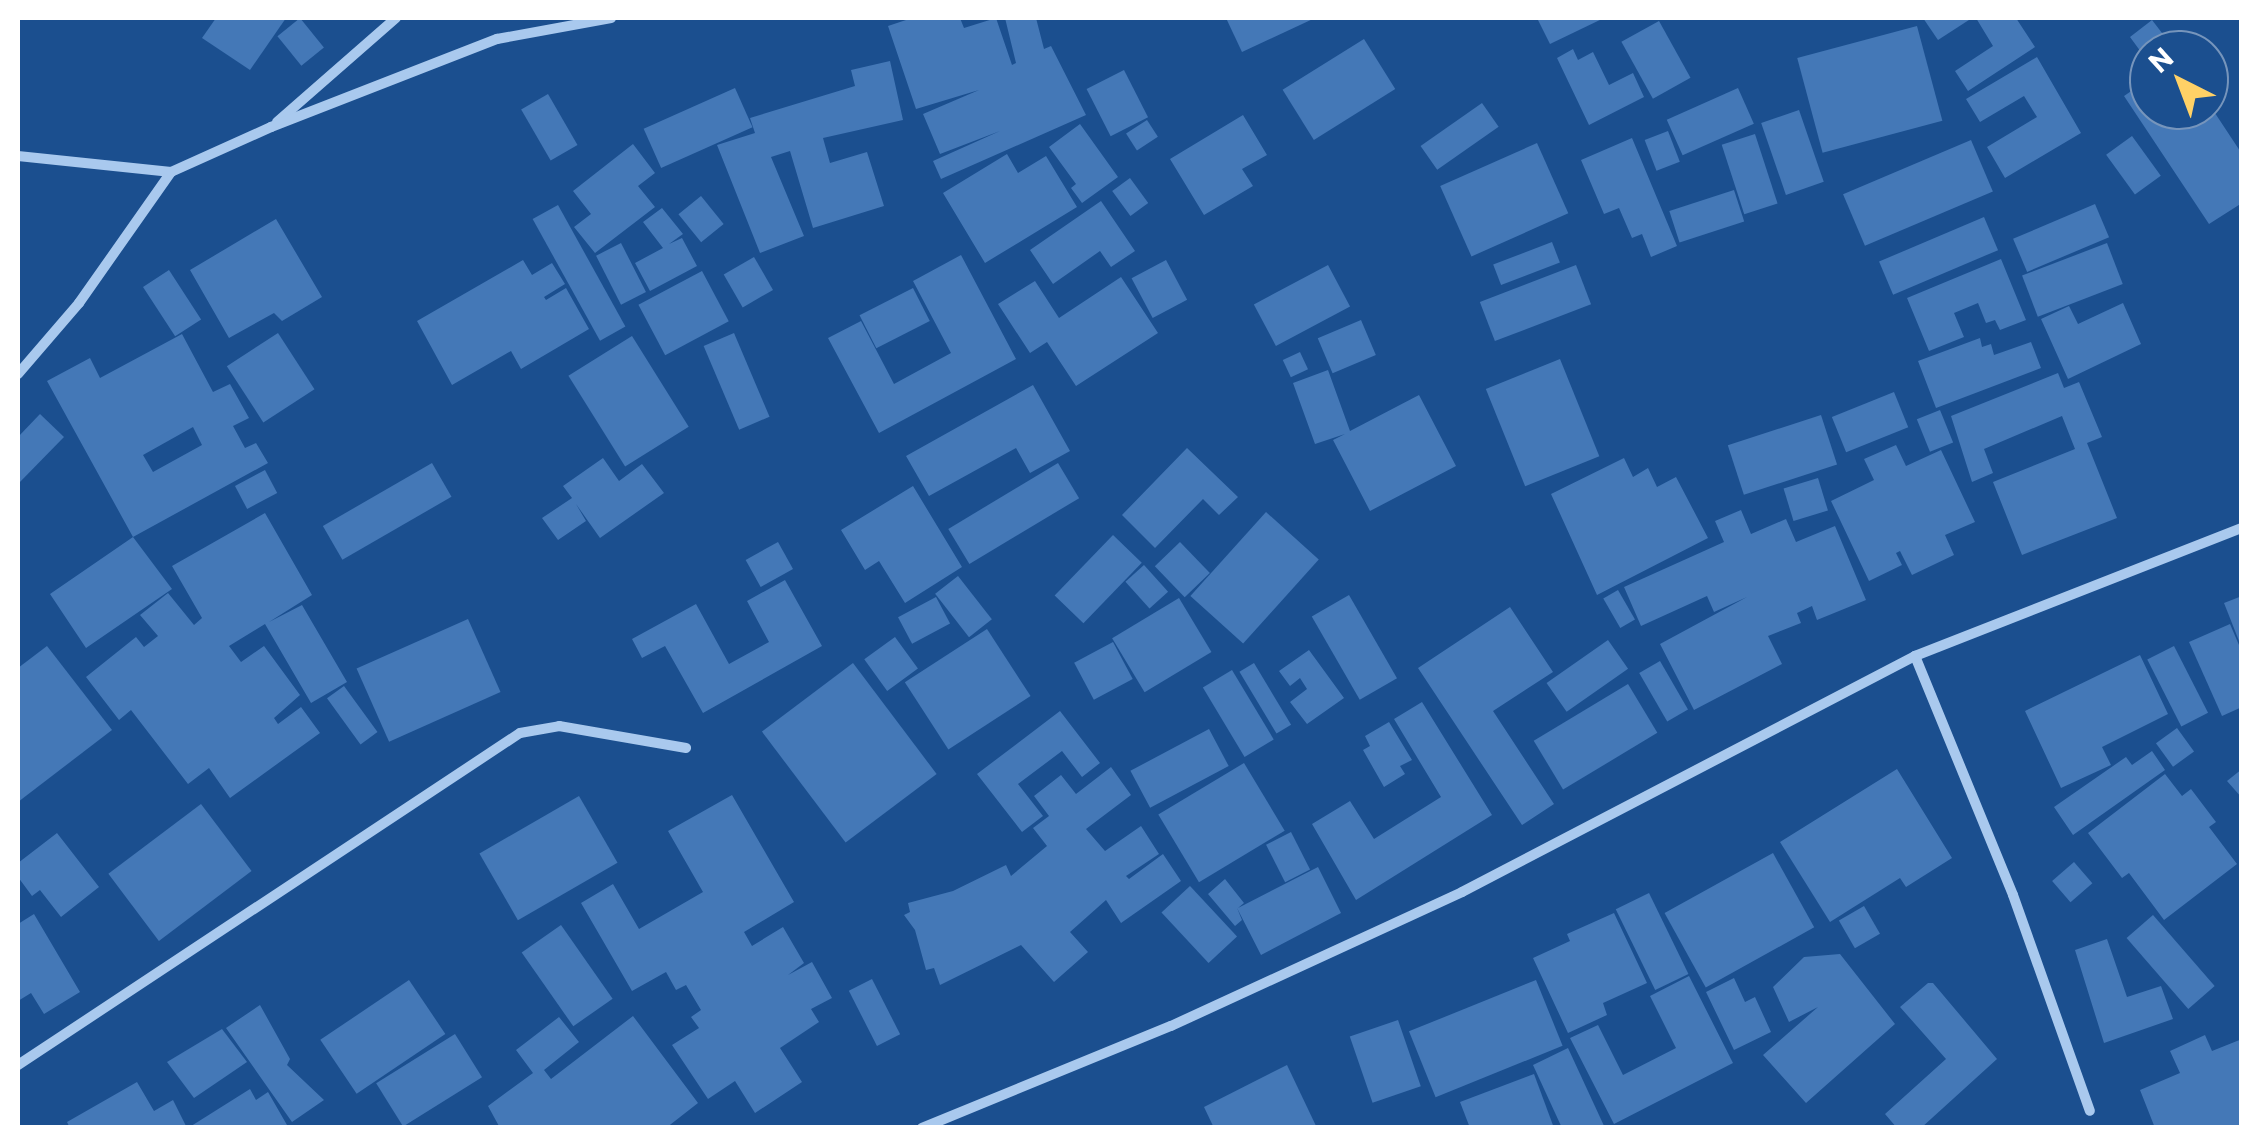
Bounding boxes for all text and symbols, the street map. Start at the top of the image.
north arrow [2129,30,2229,130]
text: N [2141,40,2179,79]

